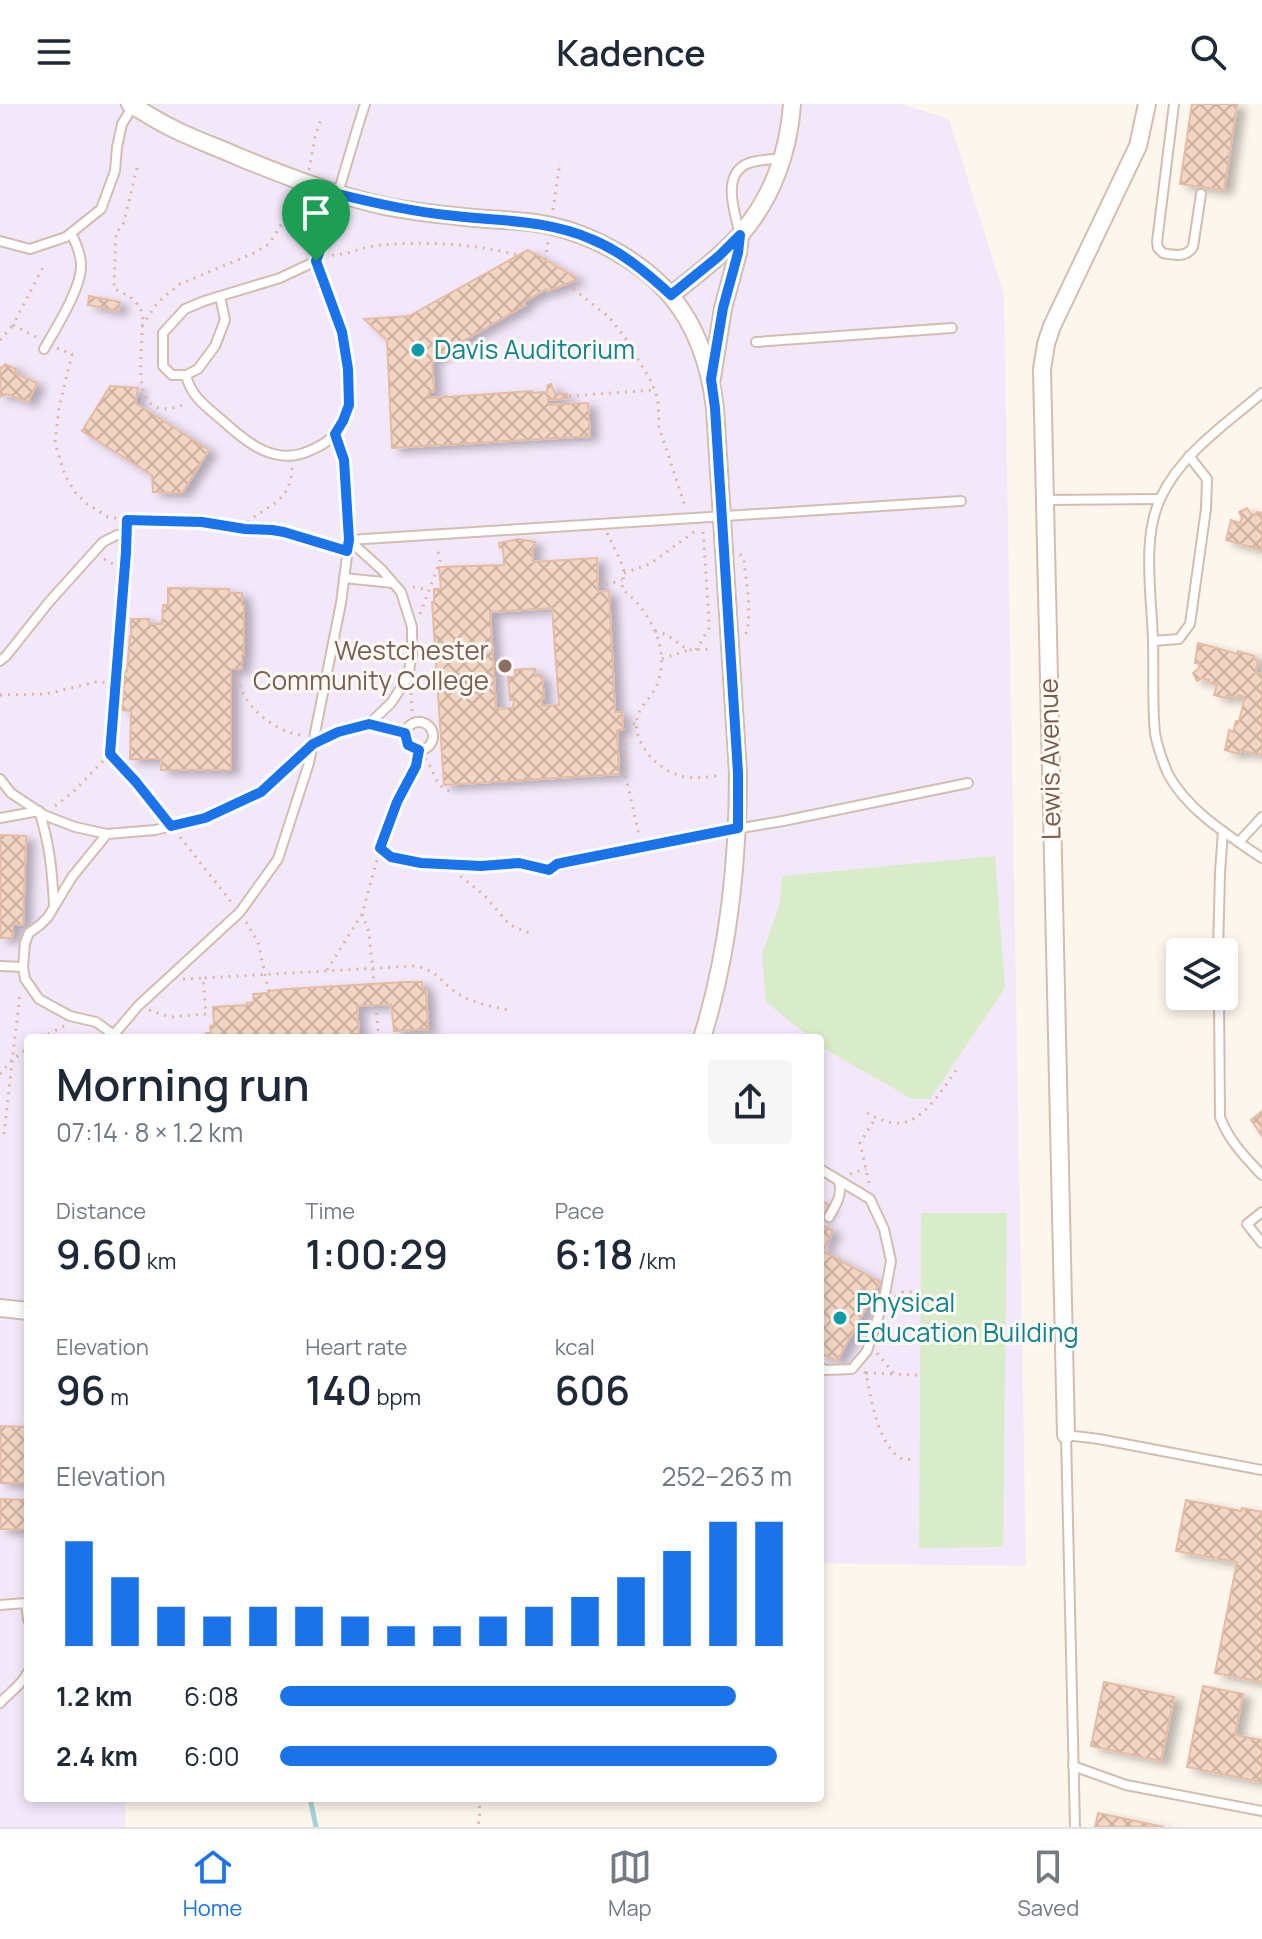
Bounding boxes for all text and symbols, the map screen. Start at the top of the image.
text: Kadence [556,28,706,77]
icon: menu [32,30,76,74]
icon: search [1186,30,1230,74]
pin [282,179,350,261]
icon: arrive [294,191,338,235]
place label: Davis Auditorium [434,331,635,367]
marker: Davis Auditorium [409,341,427,359]
place label: Westchester Community College [253,632,489,698]
marker: Westchester Community College [496,657,514,675]
street label: Lewis Avenue [1030,678,1068,840]
map controls [1166,938,1238,1010]
button: layers [1166,938,1238,1010]
text: Morning run [56,1054,310,1114]
button: share [708,1060,792,1144]
text: 07:14 · 8 × 1.2 km [56,1114,243,1150]
text: Distance [56,1196,146,1226]
text: Time [305,1196,355,1226]
text: Pace [555,1196,604,1226]
text: 9.60 [56,1226,142,1281]
text: 1:00:29 [305,1226,448,1281]
text: 6:18 [555,1226,634,1281]
text: km [142,1246,176,1276]
text: /km [634,1246,676,1276]
place label: Physical Education Building [856,1284,1079,1350]
marker: Physical Education Building [831,1309,849,1327]
text: Elevation [56,1332,149,1362]
text: Heart rate [305,1332,407,1362]
text: kcal [555,1332,595,1362]
text: 96 [56,1362,106,1417]
text: 140 [305,1362,372,1417]
text: 606 [555,1362,630,1417]
text: m [106,1382,129,1412]
text: bpm [372,1382,421,1412]
text: Elevation [56,1458,166,1494]
text: 252–263 m [661,1458,792,1494]
text: 1.2 km [56,1678,132,1714]
text: 6:08 [184,1678,239,1714]
text: 2.4 km [56,1738,138,1774]
text: 6:00 [184,1738,240,1774]
tab: Home [183,1845,242,1923]
tab: Map [608,1845,652,1923]
tab: Saved [1017,1845,1079,1923]

